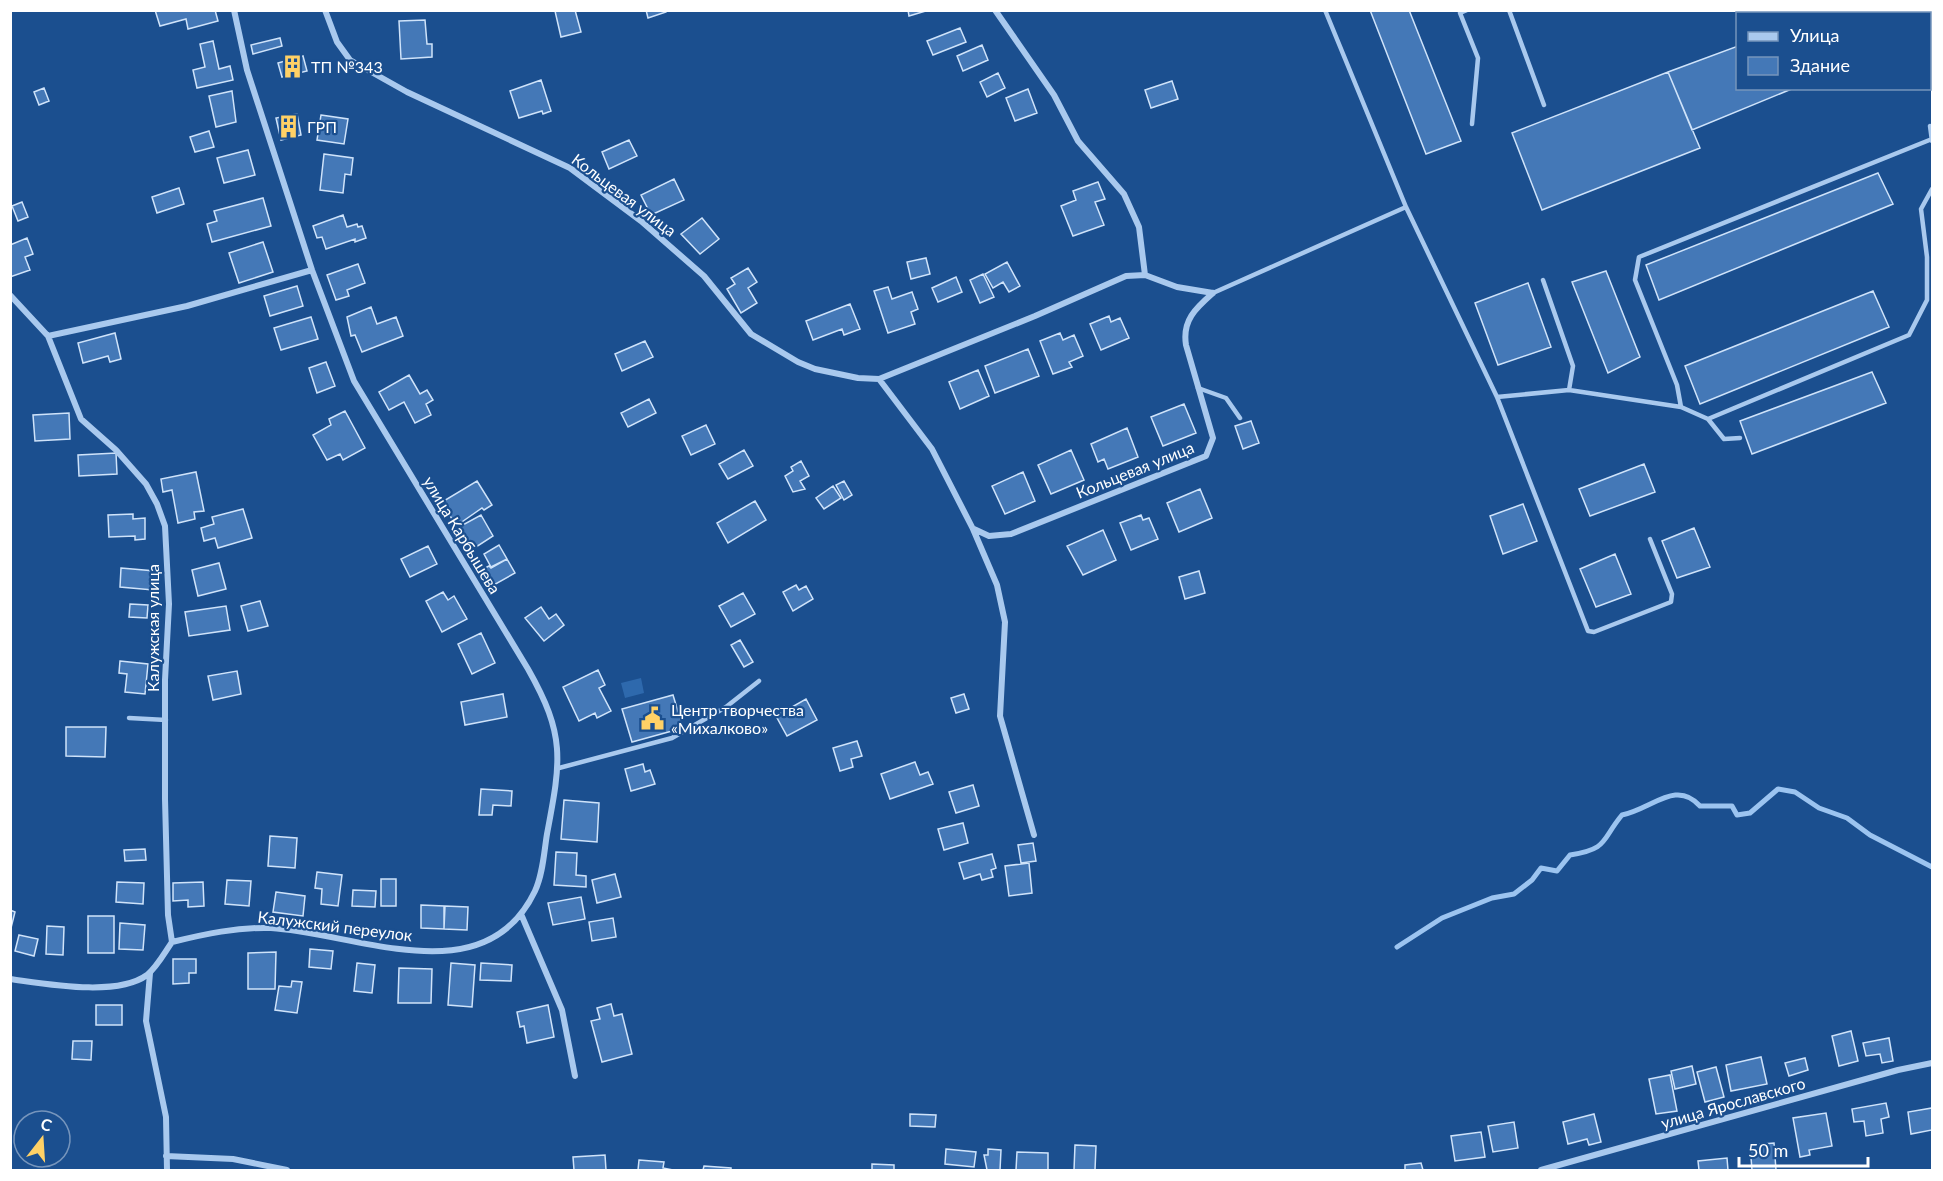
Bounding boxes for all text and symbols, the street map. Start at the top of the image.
legend [1736,12,1931,90]
text: Улица [1790,24,1840,46]
building icon: ТП №343 [280,54,306,80]
text: Здание [1790,54,1850,76]
place label: ТП №343 [311,57,383,76]
building icon: ГРП [276,114,302,140]
place label: ГРП [307,117,337,136]
street label: Кольцевая улица [568,149,680,240]
street label: Кольцевая улица [1073,437,1197,502]
street label: улица Карбышева [420,473,505,597]
street label: Калужская улица [143,564,162,692]
place label: Центр творчества «Михалково» [671,700,804,737]
public building icon: Центр творчества «Михалково» [640,706,666,732]
street label: Калужский переулок [257,907,414,945]
street label: улица Ярославского [1659,1073,1807,1132]
north arrow [12,1109,72,1169]
text: С [39,1114,55,1135]
scale bar [1739,1130,1868,1168]
text: 50 m [1748,1139,1788,1161]

